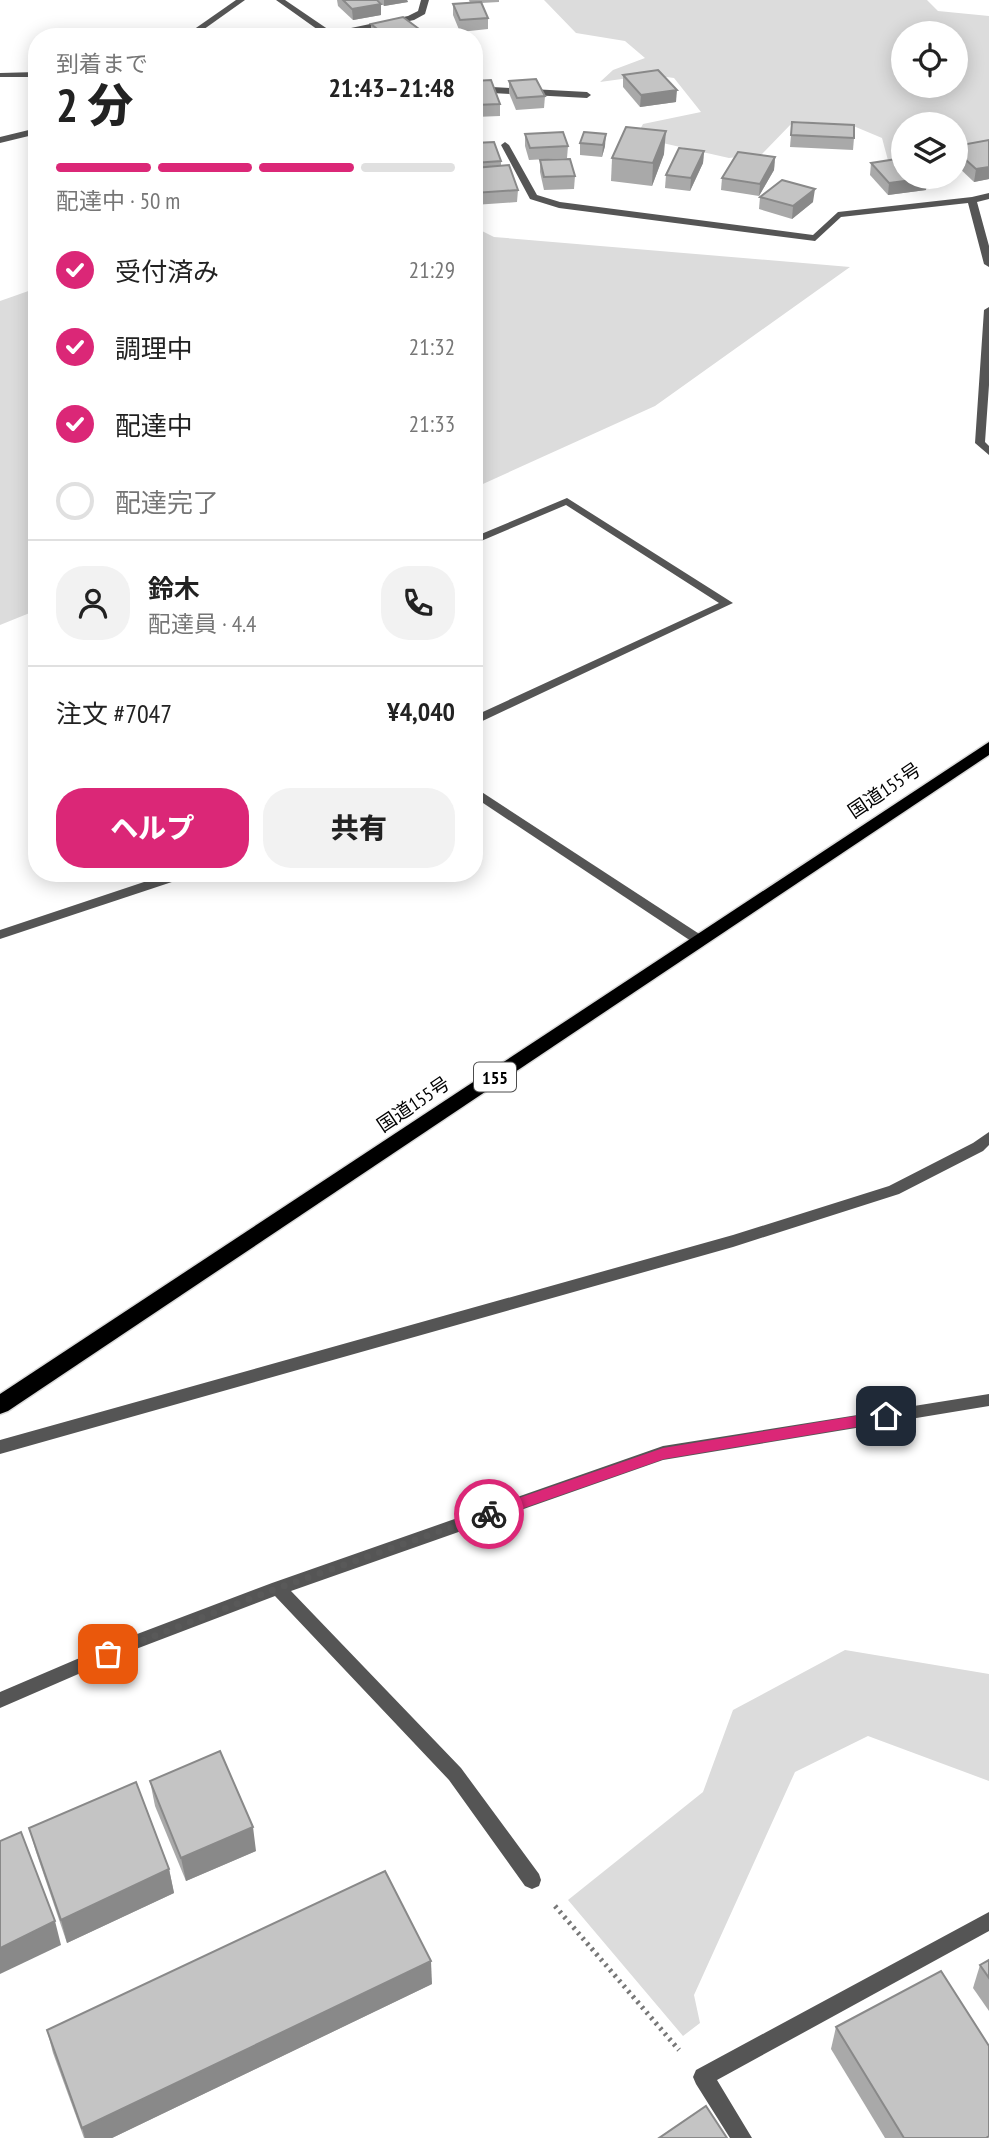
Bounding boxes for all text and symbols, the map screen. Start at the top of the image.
map controls [891,21,968,189]
button: locate [891,21,968,98]
text: 到着まで [56,49,148,78]
text: 21:43–21:48 [328,71,455,104]
text: 2 分 [56,75,133,135]
button: layers [891,112,968,189]
text: 配達中 · 50 m [56,186,180,215]
icon: check [56,251,94,289]
text: 受付済み [115,255,219,288]
text: 21:29 [409,255,455,284]
icon: check [56,328,94,366]
text: 調理中 [115,332,193,365]
text: 21:32 [409,332,455,361]
icon: check [56,405,94,443]
text: 配達中 [115,409,193,442]
text: 21:33 [409,409,455,438]
text: 配達完了 [115,486,219,519]
button: person [56,566,130,640]
button: phone [381,566,455,640]
text: 鈴木 [148,572,200,605]
text: 配達員 · 4.4 [148,609,256,638]
text: ¥4,040 [387,695,455,728]
text: 注文 #7047 [56,697,172,730]
street label: 国道155号 [843,757,925,823]
button: ヘルプ [56,788,249,868]
button: 共有 [263,788,455,868]
road number: 155 [474,1062,516,1092]
street label: 国道155号 [372,1071,454,1137]
pin [856,1386,916,1446]
icon: home [867,1397,905,1435]
courier [454,1479,524,1549]
icon: bike [470,1495,508,1533]
pin [78,1624,138,1684]
icon: bag [89,1635,127,1673]

